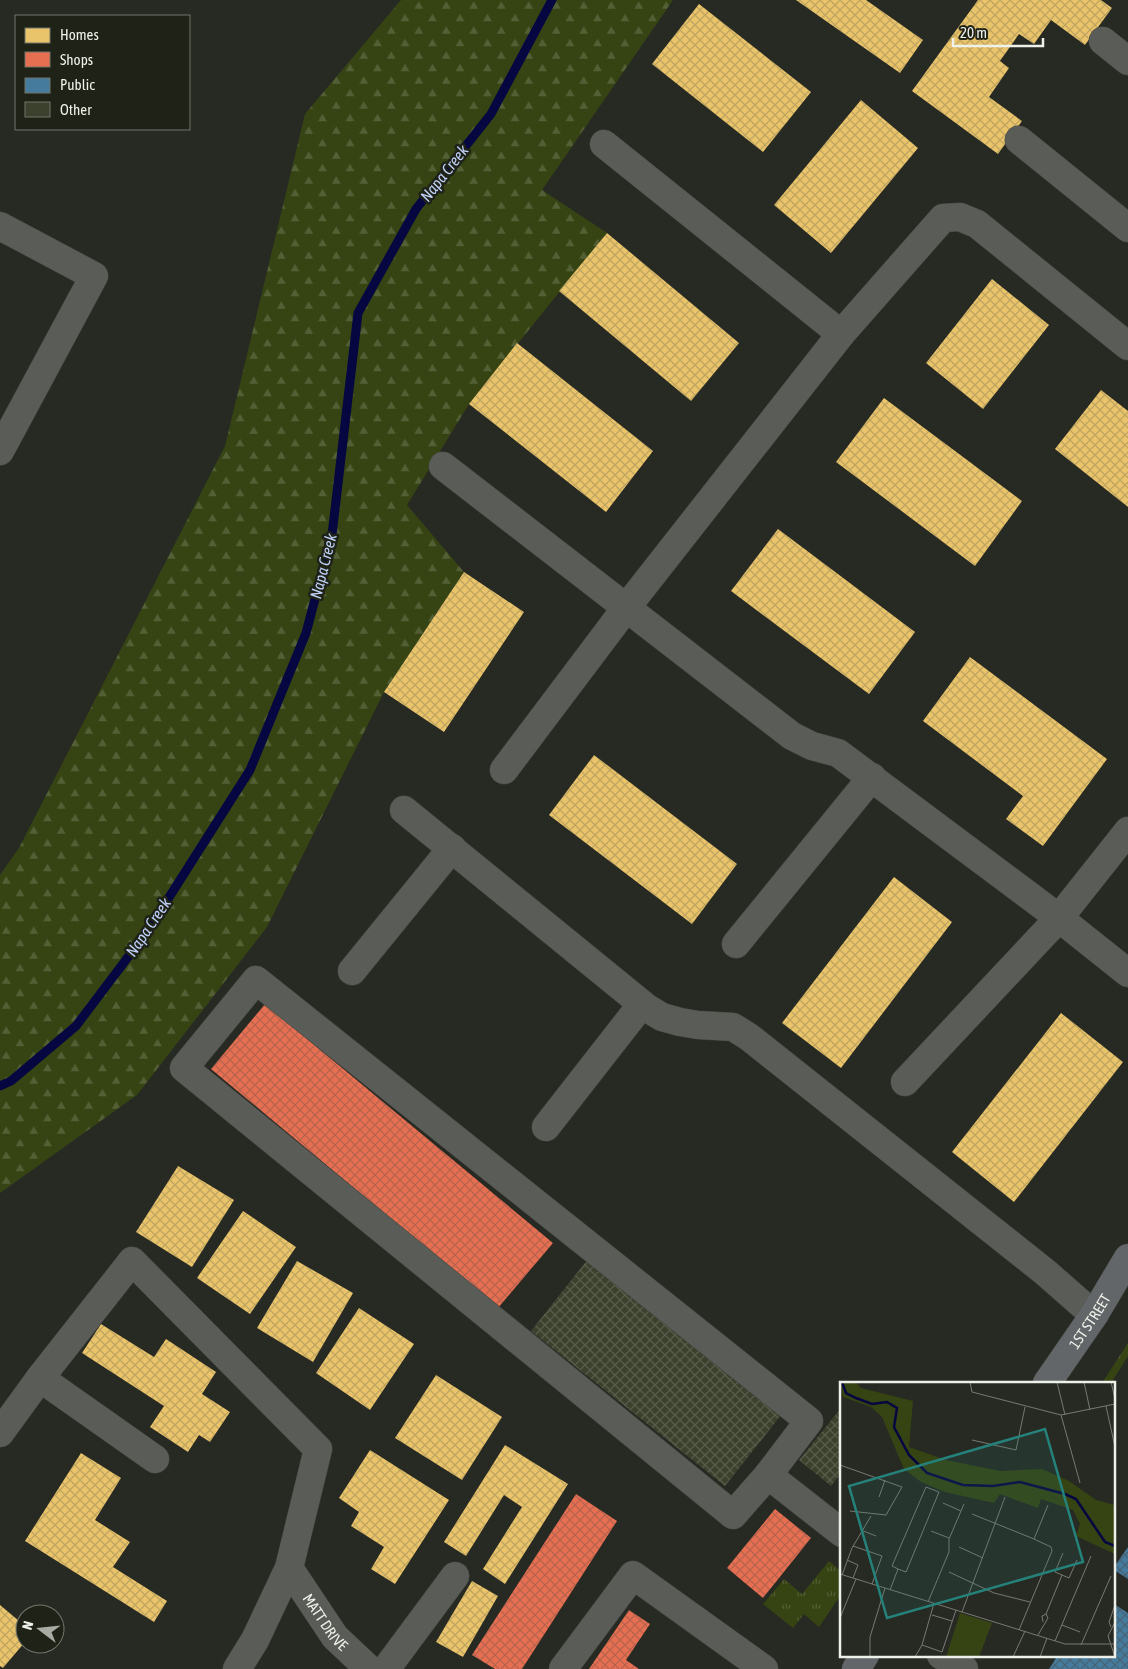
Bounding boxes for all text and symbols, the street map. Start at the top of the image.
legend [15,15,190,130]
scale bar [953,15,1043,47]
text: 20 m [960,24,987,41]
text: Homes [60,26,99,43]
text: Shops [60,51,93,68]
text: Public [60,76,95,93]
text: Other [60,101,92,118]
water label: Napa Creek [416,140,473,205]
water label: Napa Creek [306,530,341,601]
water label: Napa Creek [122,893,175,960]
street label: 1ST STREET [1065,1290,1113,1352]
inset map [840,1382,1116,1656]
street label: MATT DRIVE [300,1590,352,1654]
north arrow [15,1604,65,1654]
text: N [19,1619,36,1632]

